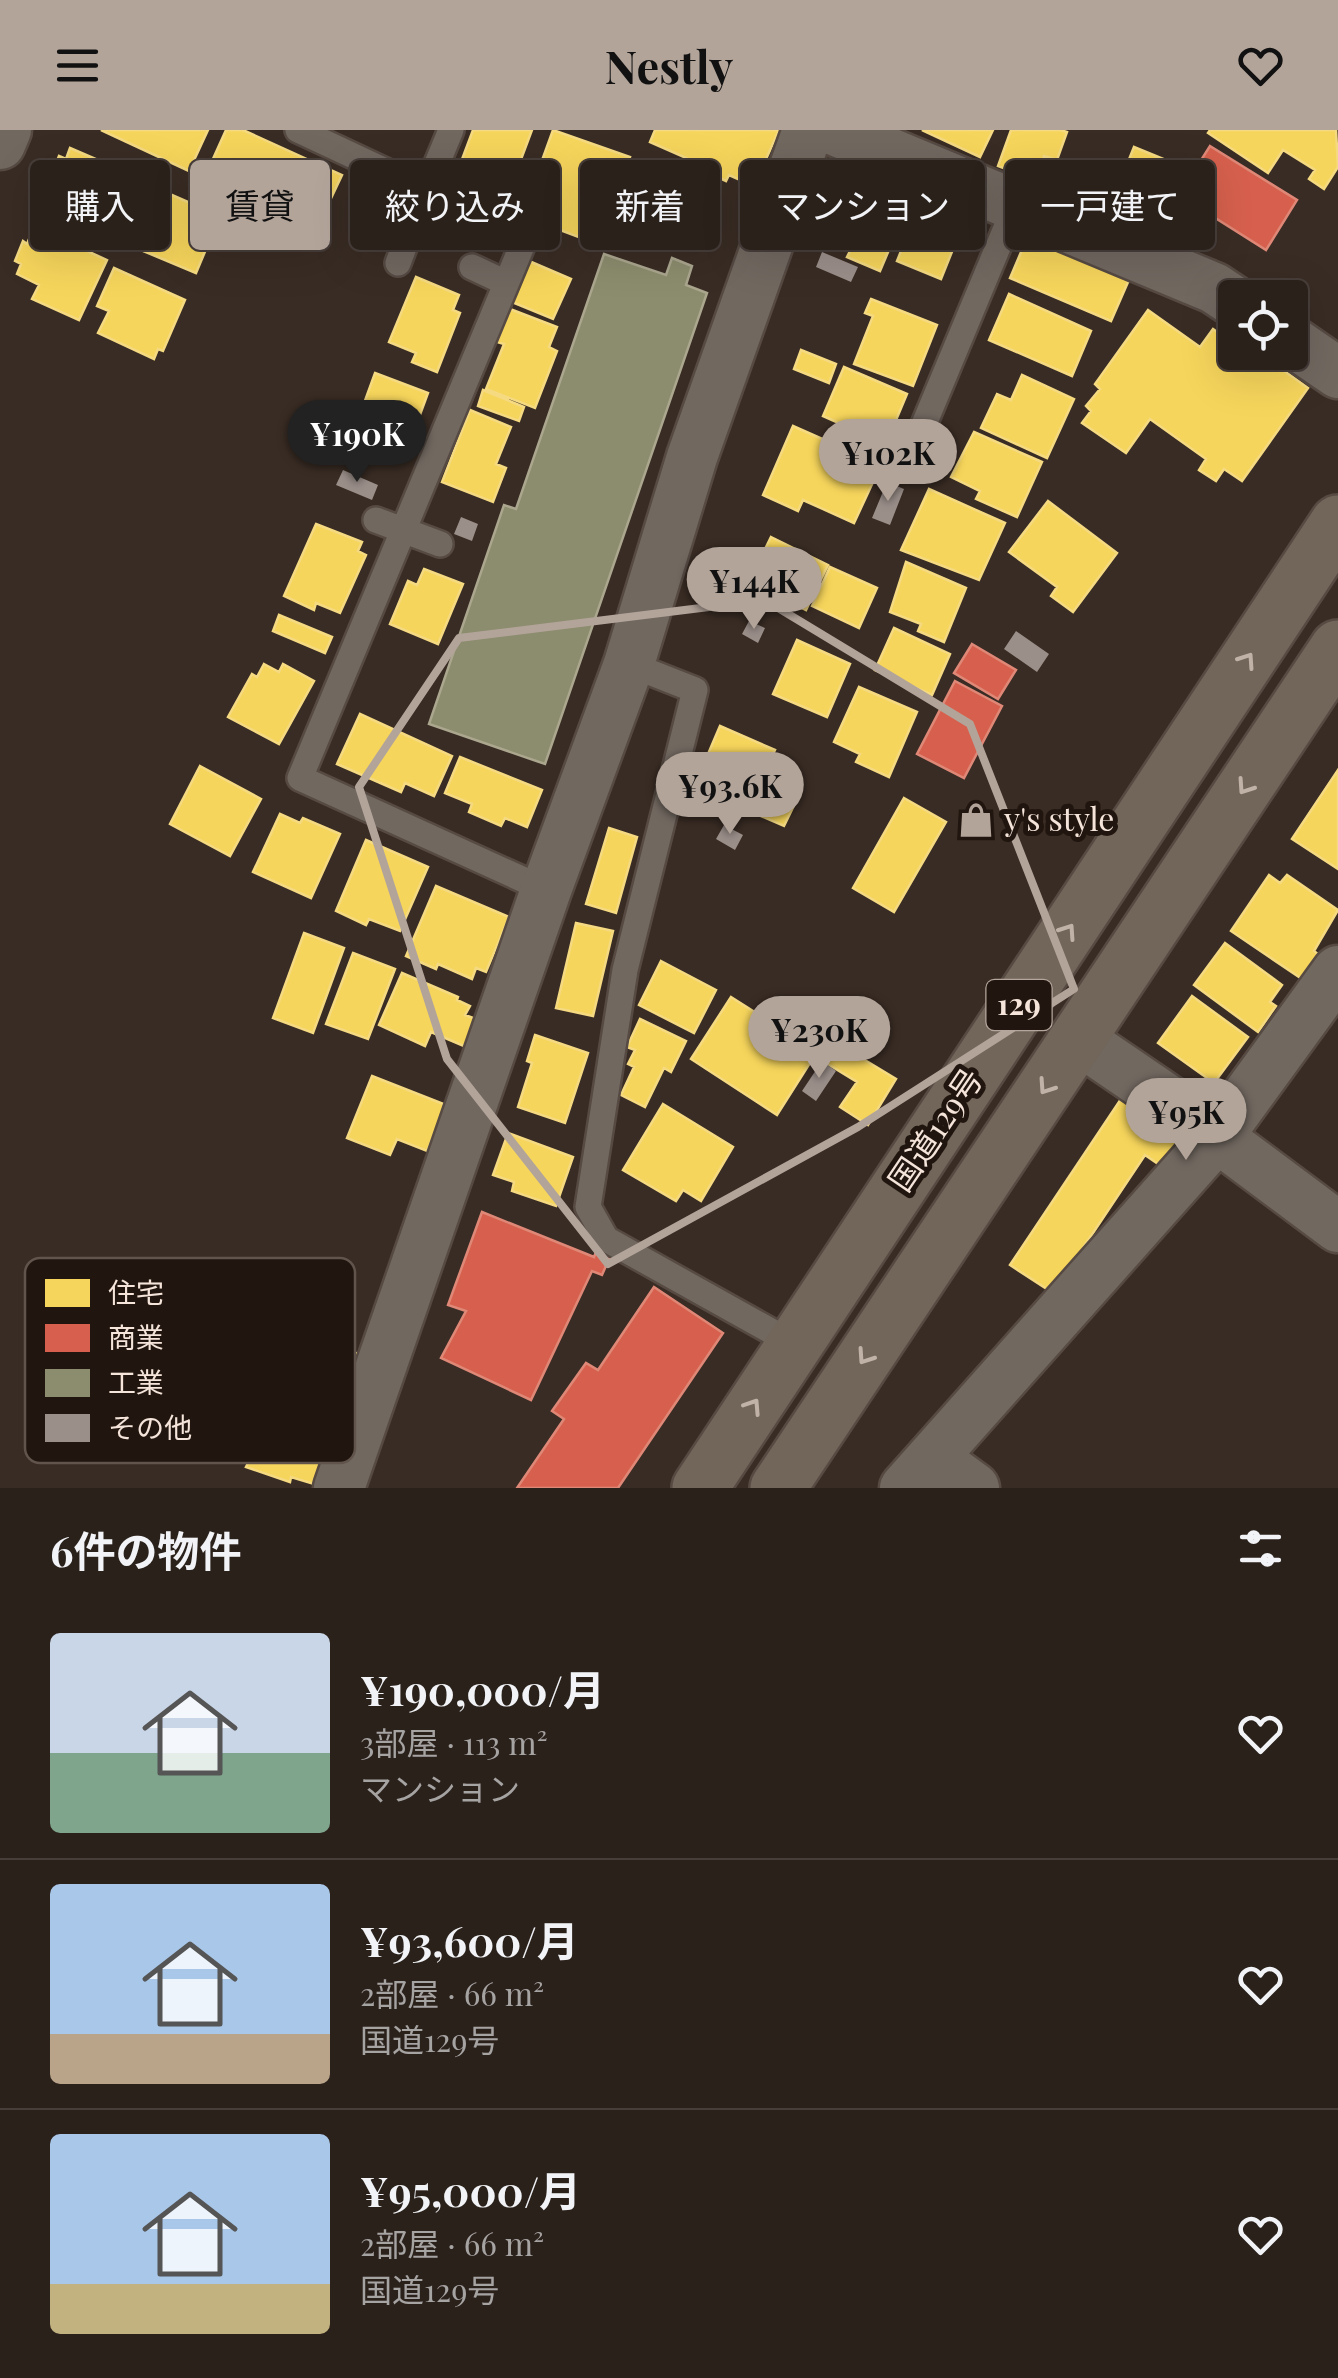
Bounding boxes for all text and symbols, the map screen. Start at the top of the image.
text: Nestly [605,35,733,95]
icon: menu [50,38,105,93]
icon: heart [1233,38,1288,93]
chip: 購入 [30,160,170,250]
chip: 賃貸 [190,160,330,250]
chip: 絞り込み [350,160,560,250]
chip: 新着 [580,160,720,250]
chip: マンション [740,160,985,250]
chip: 一戸建て [1005,160,1215,250]
map controls [1218,280,1308,370]
button: locate [1218,280,1308,370]
pin: ¥190K [287,400,427,485]
text: ¥190K [309,411,405,454]
pin: ¥102K [818,419,958,504]
text: ¥102K [841,430,935,473]
pin: ¥144K [684,547,824,632]
text: ¥144K [709,558,799,601]
one-way arrow [1235,653,1254,671]
pin: ¥93.6K [649,752,811,837]
text: ¥93.6K [678,763,782,806]
one-way arrow [1239,777,1258,795]
place label: y's style [1003,796,1114,839]
shop icon: y's style [957,801,995,839]
one-way arrow [1055,923,1074,941]
road number: 129 [986,980,1052,1030]
pin: ¥230K [749,996,889,1081]
text: ¥230K [770,1007,868,1050]
street label: 国道129号 [877,1059,991,1198]
one-way arrow [1039,1077,1058,1095]
pin: ¥95K [1127,1078,1245,1163]
text: ¥95K [1148,1089,1224,1132]
legend [25,1258,355,1463]
text: 住宅 [108,1273,164,1310]
text: 商業 [108,1318,164,1355]
one-way arrow [859,1347,878,1365]
text: 工業 [108,1363,164,1400]
one-way arrow [741,1399,760,1417]
text: その他 [108,1408,192,1445]
icon: filters [1233,1521,1288,1576]
text: 6件の物件 [50,1522,242,1578]
text: ¥190,000/月 [360,1661,605,1717]
icon: home [130,1673,250,1793]
icon: heart [1233,1706,1288,1761]
text: 3部屋 · 113 m² [360,1720,548,1763]
text: マンション [360,1766,520,1809]
text: ¥93,600/月 [360,1912,579,1968]
icon: home [130,1924,250,2044]
icon: heart [1233,1957,1288,2012]
text: 2部屋 · 66 m² [360,1971,544,2014]
text: 国道129号 [360,2017,499,2060]
text: ¥95,000/月 [360,2162,581,2218]
icon: home [130,2174,250,2294]
icon: heart [1233,2207,1288,2262]
text: 2部屋 · 66 m² [360,2221,544,2264]
text: 国道129号 [360,2267,499,2310]

